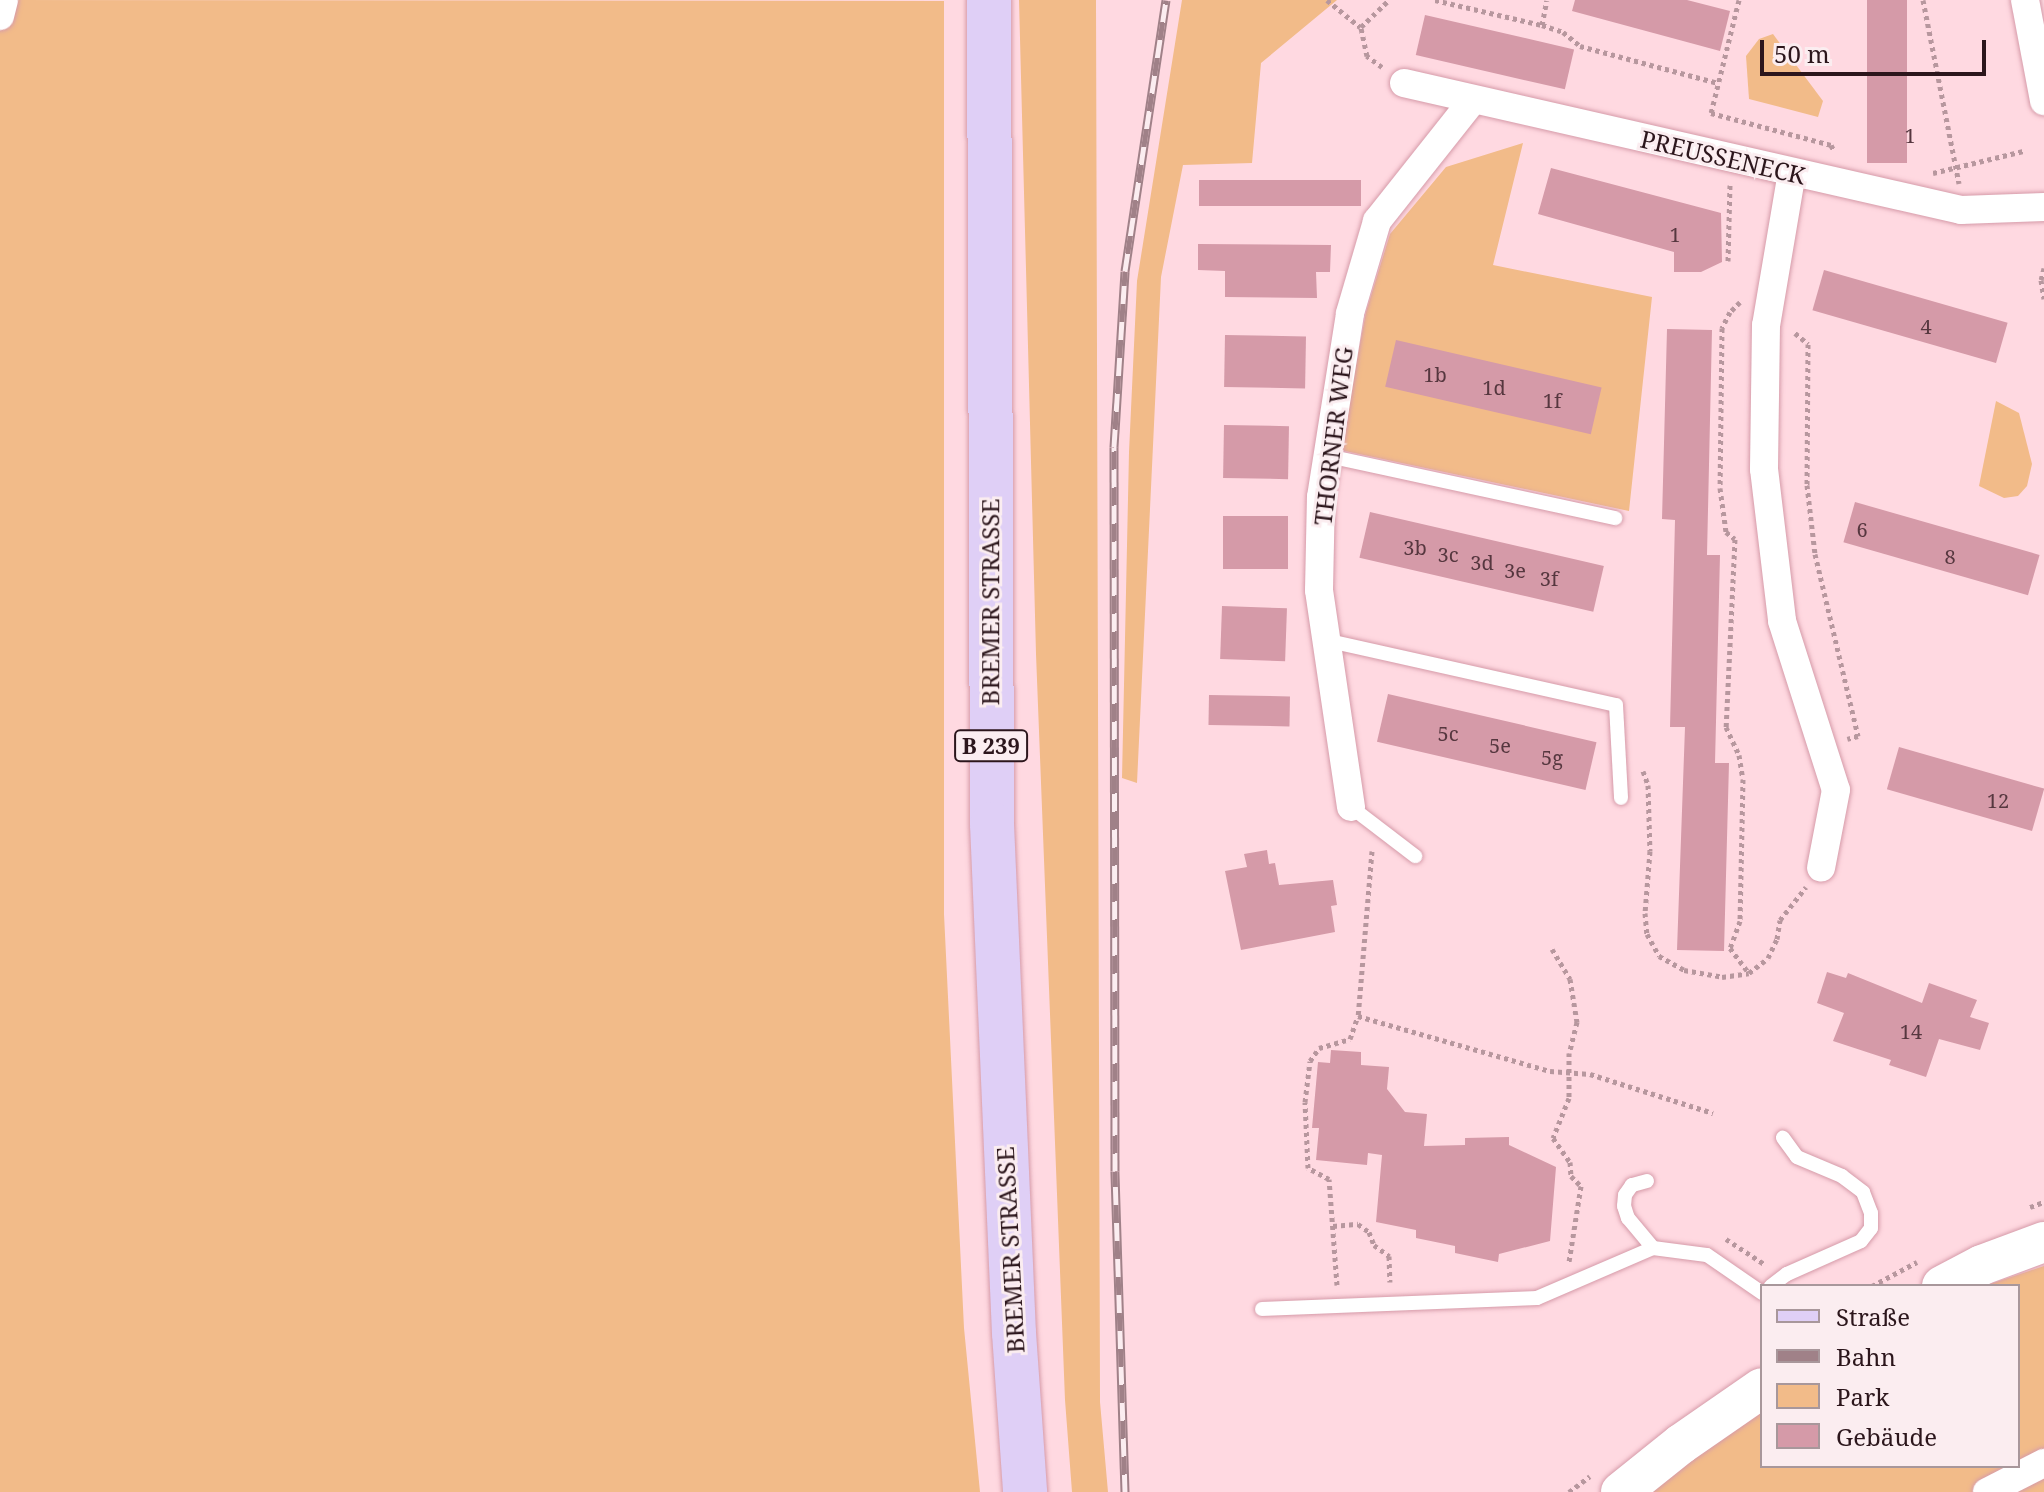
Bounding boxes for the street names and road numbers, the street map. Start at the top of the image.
street label: PREUSSENECK [1638,124,1808,190]
street label: THORNER WEG [1308,345,1358,527]
street label: BREMER STRASSE [976,499,1004,705]
road number: B 239 [953,728,1029,764]
street label: BREMER STRASSE [990,1146,1030,1354]

